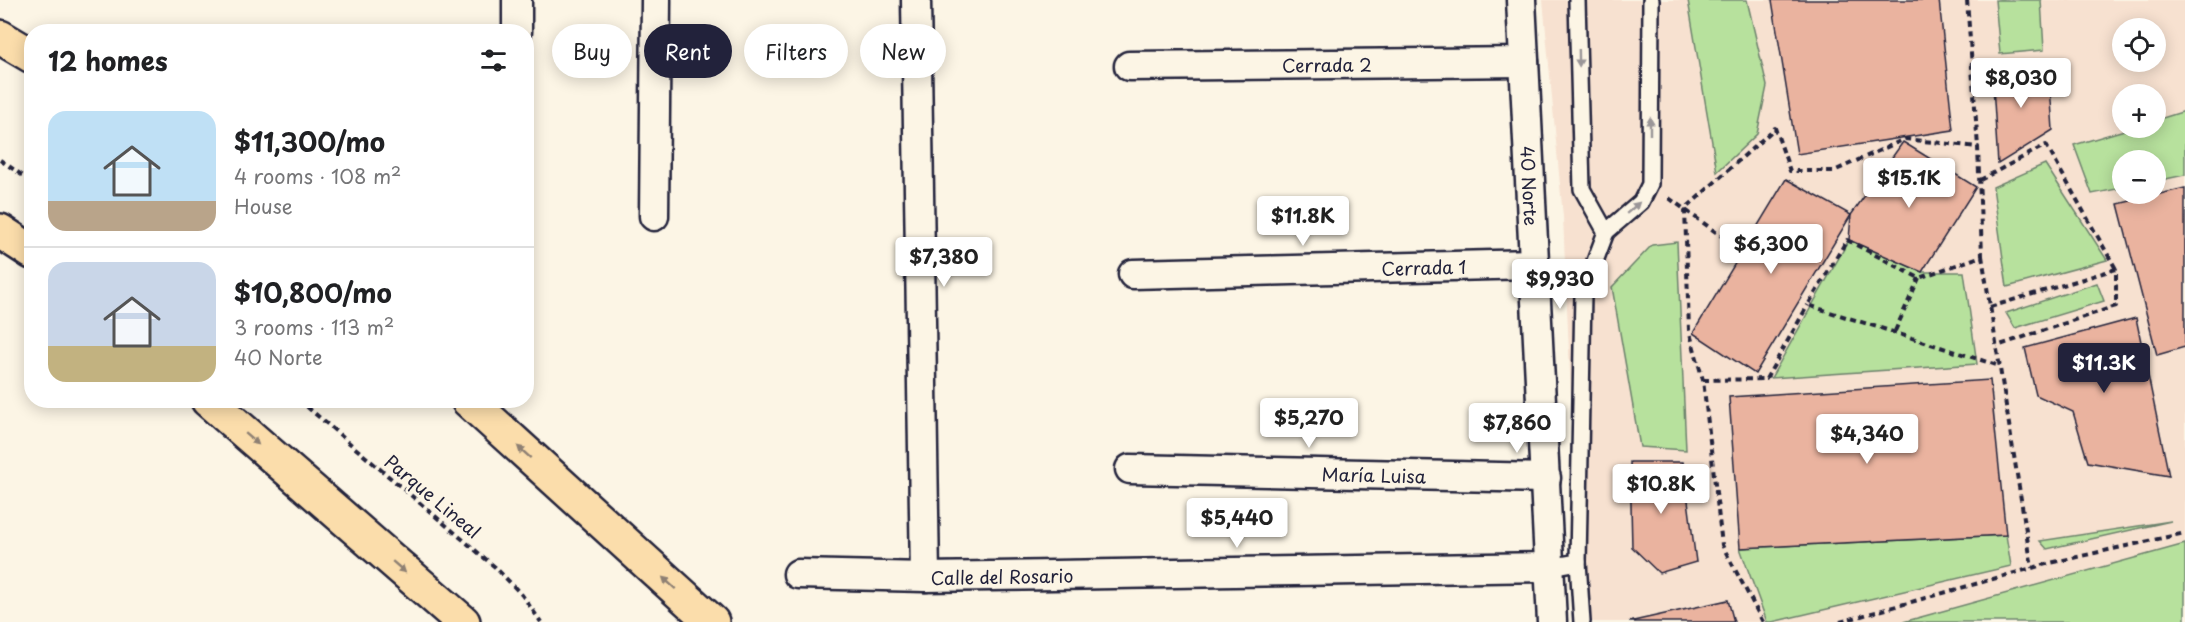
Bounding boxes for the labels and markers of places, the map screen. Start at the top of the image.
pin: $8,030 [1972,58,2070,109]
pin: $15.1K [1860,158,1958,209]
pin: $11.8K [1254,196,1352,247]
pin: $6,300 [1722,224,1820,275]
pin: $7,380 [895,237,993,288]
pin: $9,930 [1511,259,1609,310]
pin: $11.3K [2055,343,2153,394]
pin: $5,270 [1260,398,1358,449]
pin: $7,860 [1468,403,1566,454]
pin: $4,340 [1818,414,1916,465]
pin: $10.8K [1612,464,1710,515]
pin: $5,440 [1188,498,1286,549]

